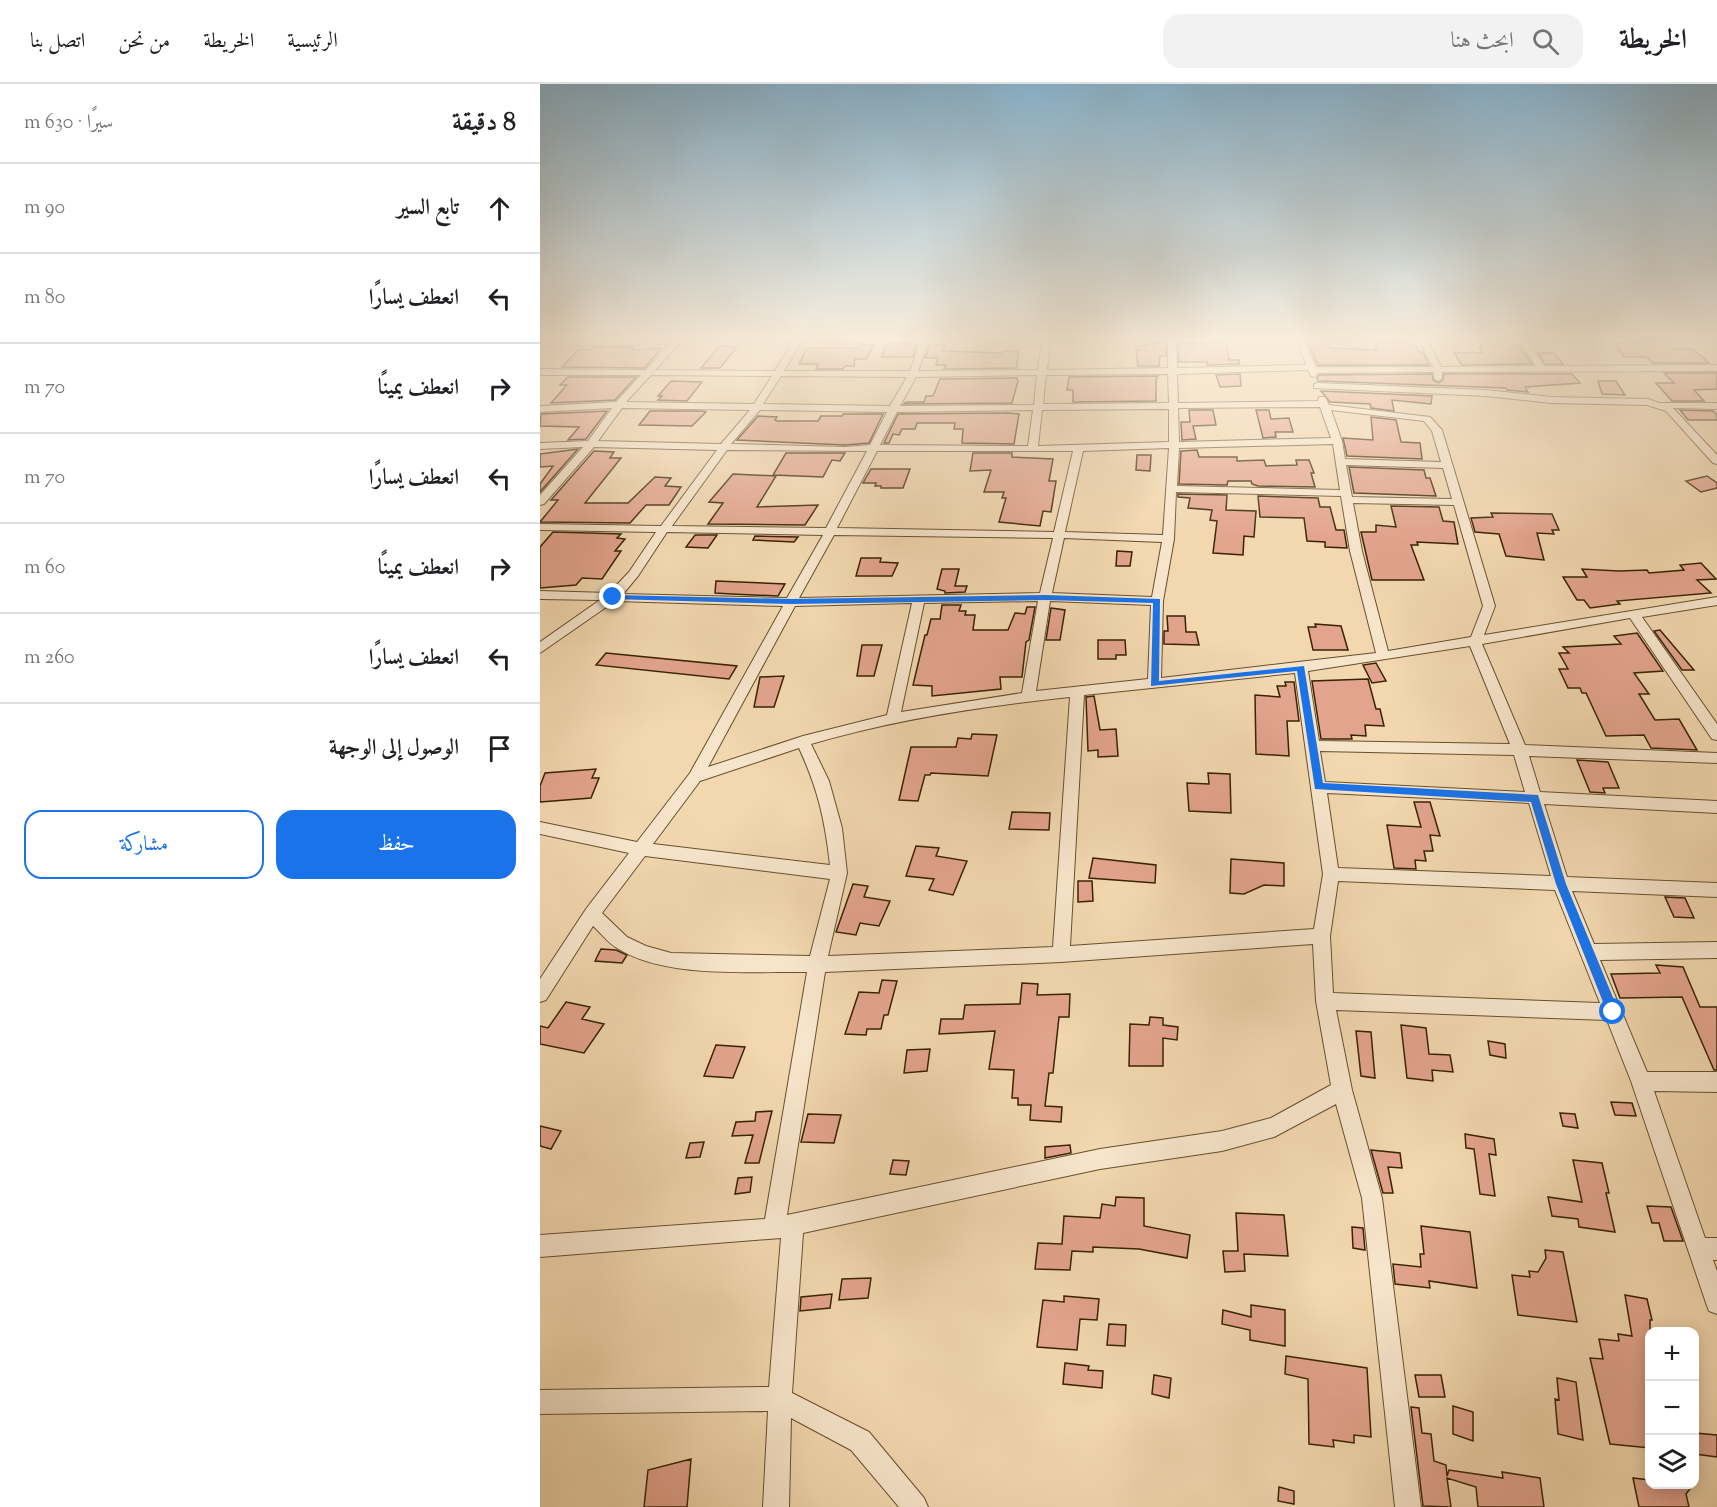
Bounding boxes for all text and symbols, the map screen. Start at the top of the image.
search box [1163,14,1583,68]
text: الخريطة [1619,21,1687,61]
icon: search [1529,25,1562,58]
text: ابحث هنا [1451,26,1514,58]
text: اتصل بنا [30,27,85,57]
text: من نحن [118,27,170,57]
text: الخريطة [203,27,254,57]
text: الرئيسية [287,27,338,57]
text: 8 دقيقة [452,105,516,142]
text: سيرًا · 630 m [24,109,113,138]
icon: ahead [483,192,516,225]
text: تابع السير [397,193,459,225]
text: 90 m [24,194,65,223]
icon: left [483,282,516,315]
text: انعطف يسارًا [369,283,459,315]
text: 80 m [24,284,65,313]
icon: right [483,372,516,405]
text: انعطف يمينًا [378,373,459,405]
text: 70 m [24,374,65,403]
icon: left [483,462,516,495]
text: انعطف يسارًا [369,463,459,495]
text: 70 m [24,464,65,493]
icon: right [483,552,516,585]
text: انعطف يمينًا [378,553,459,585]
text: 60 m [24,554,65,583]
route end [599,583,625,609]
icon: left [483,642,516,675]
text: انعطف يسارًا [369,643,459,675]
text: 260 m [24,644,75,673]
icon: arrive [483,732,516,765]
text: الوصول إلى الوجهة [329,733,459,765]
button: مشاركة [24,810,264,879]
button: حفظ [276,810,516,879]
route start [1599,998,1625,1024]
map controls [1645,1327,1699,1489]
button: + [1645,1327,1699,1381]
button: − [1645,1381,1699,1435]
button: layers [1645,1435,1699,1489]

